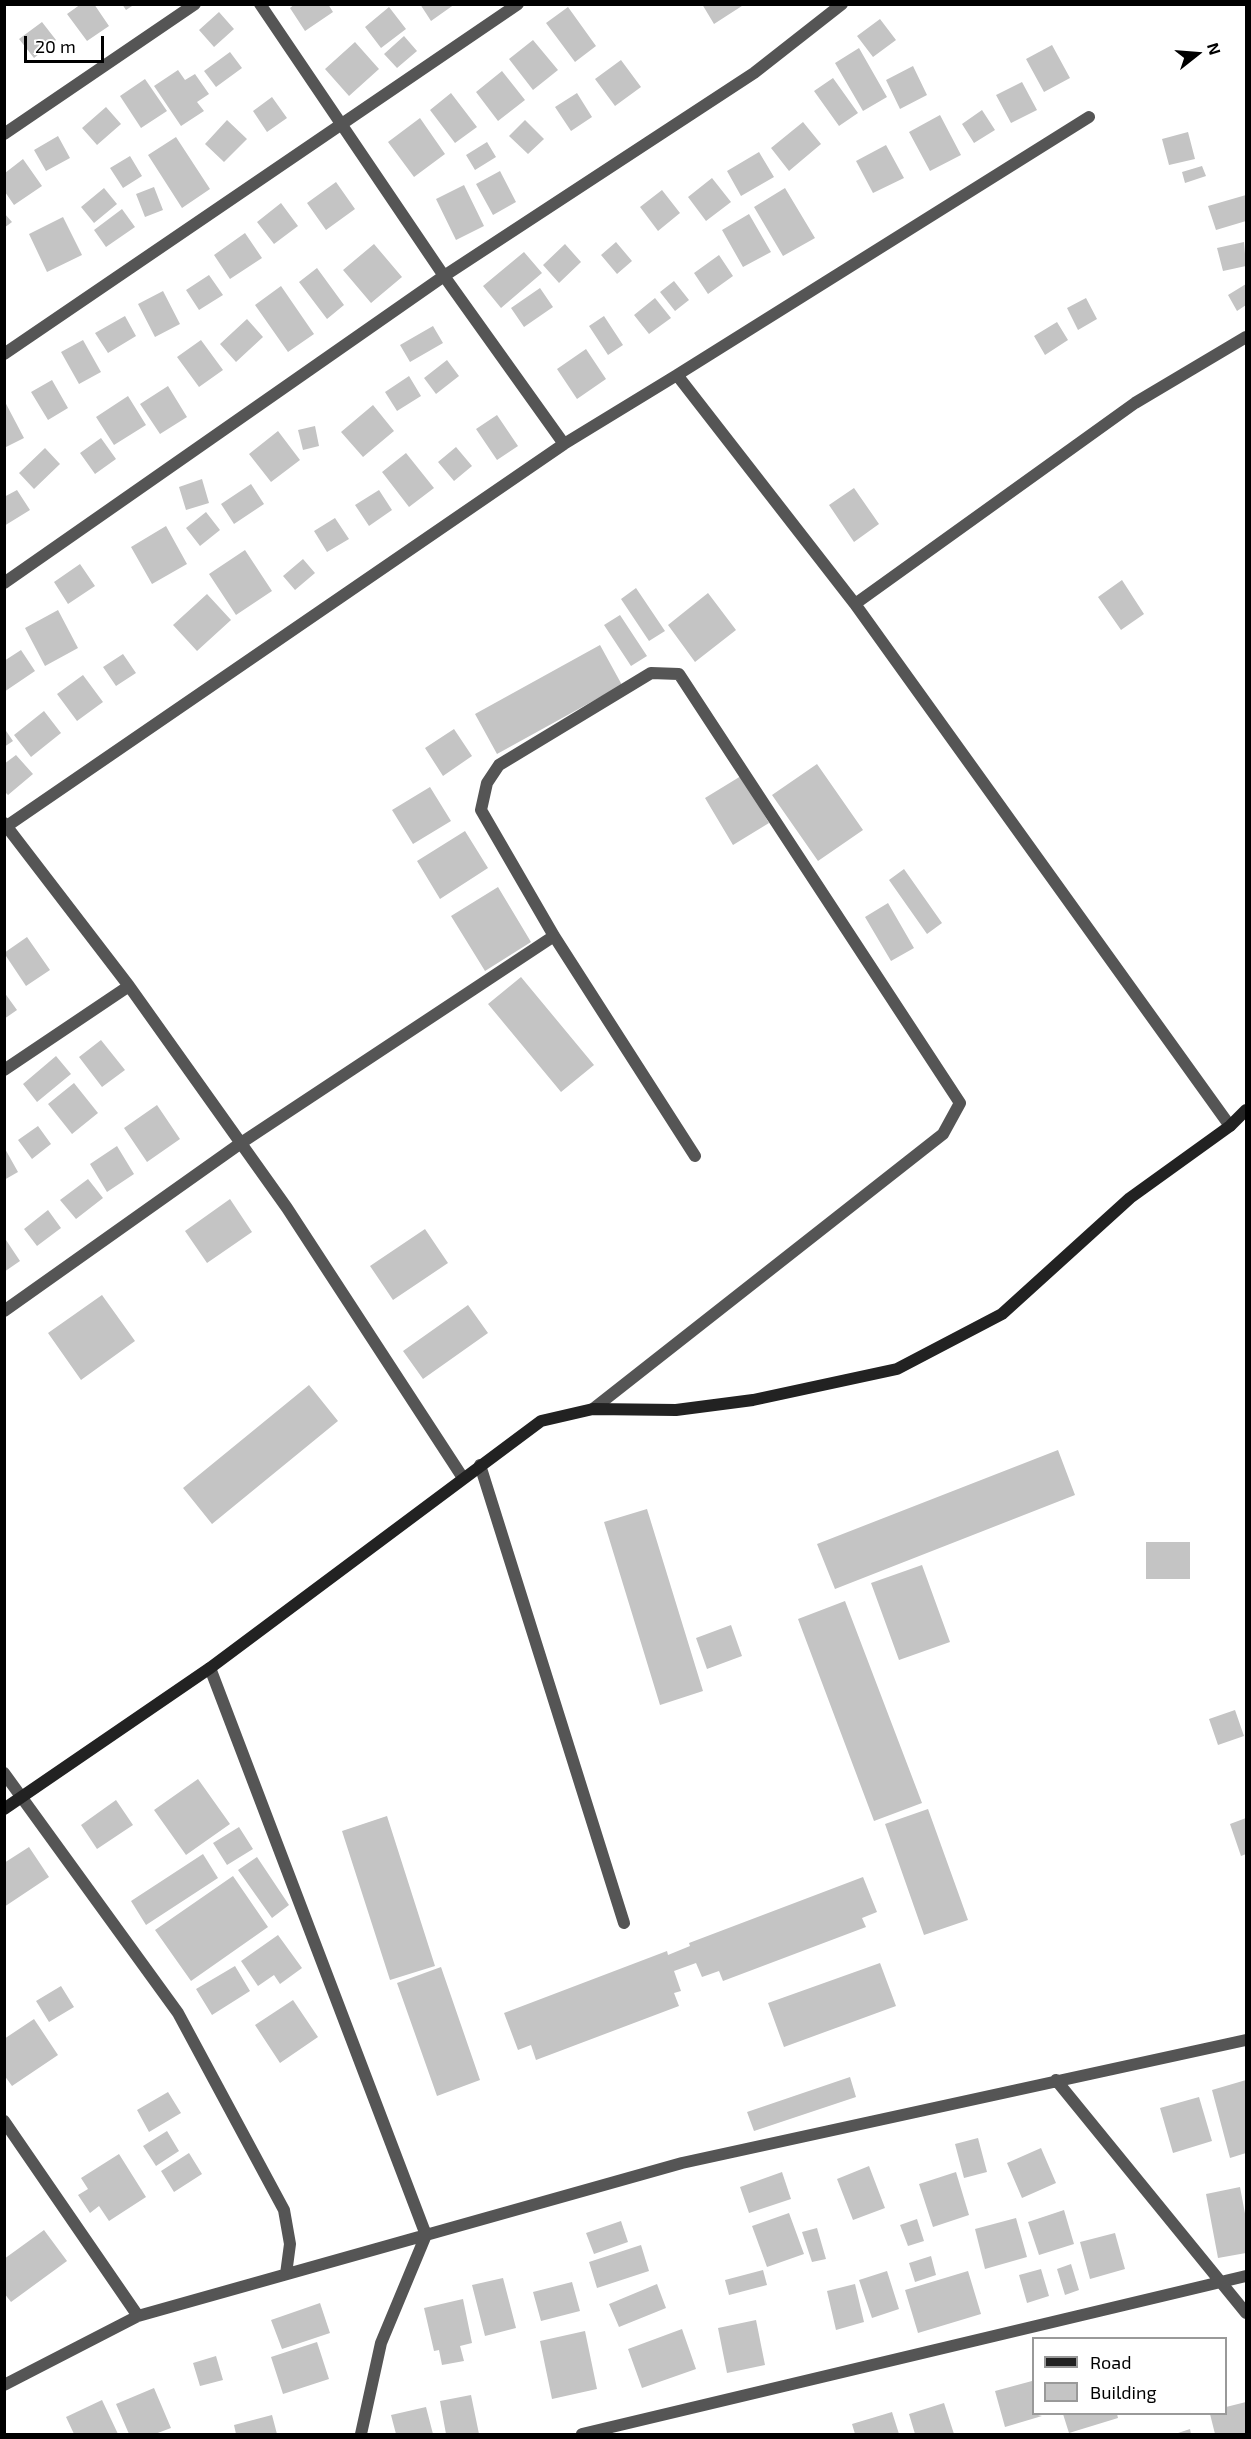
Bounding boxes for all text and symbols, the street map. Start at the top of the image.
scale bar [27,24,106,62]
north arrow [1167,24,1227,84]
text: 20 m [35,35,76,57]
text: N [1204,40,1225,57]
legend [1032,2337,1227,2415]
text: Road [1090,2351,1131,2373]
text: Building [1090,2381,1157,2403]

